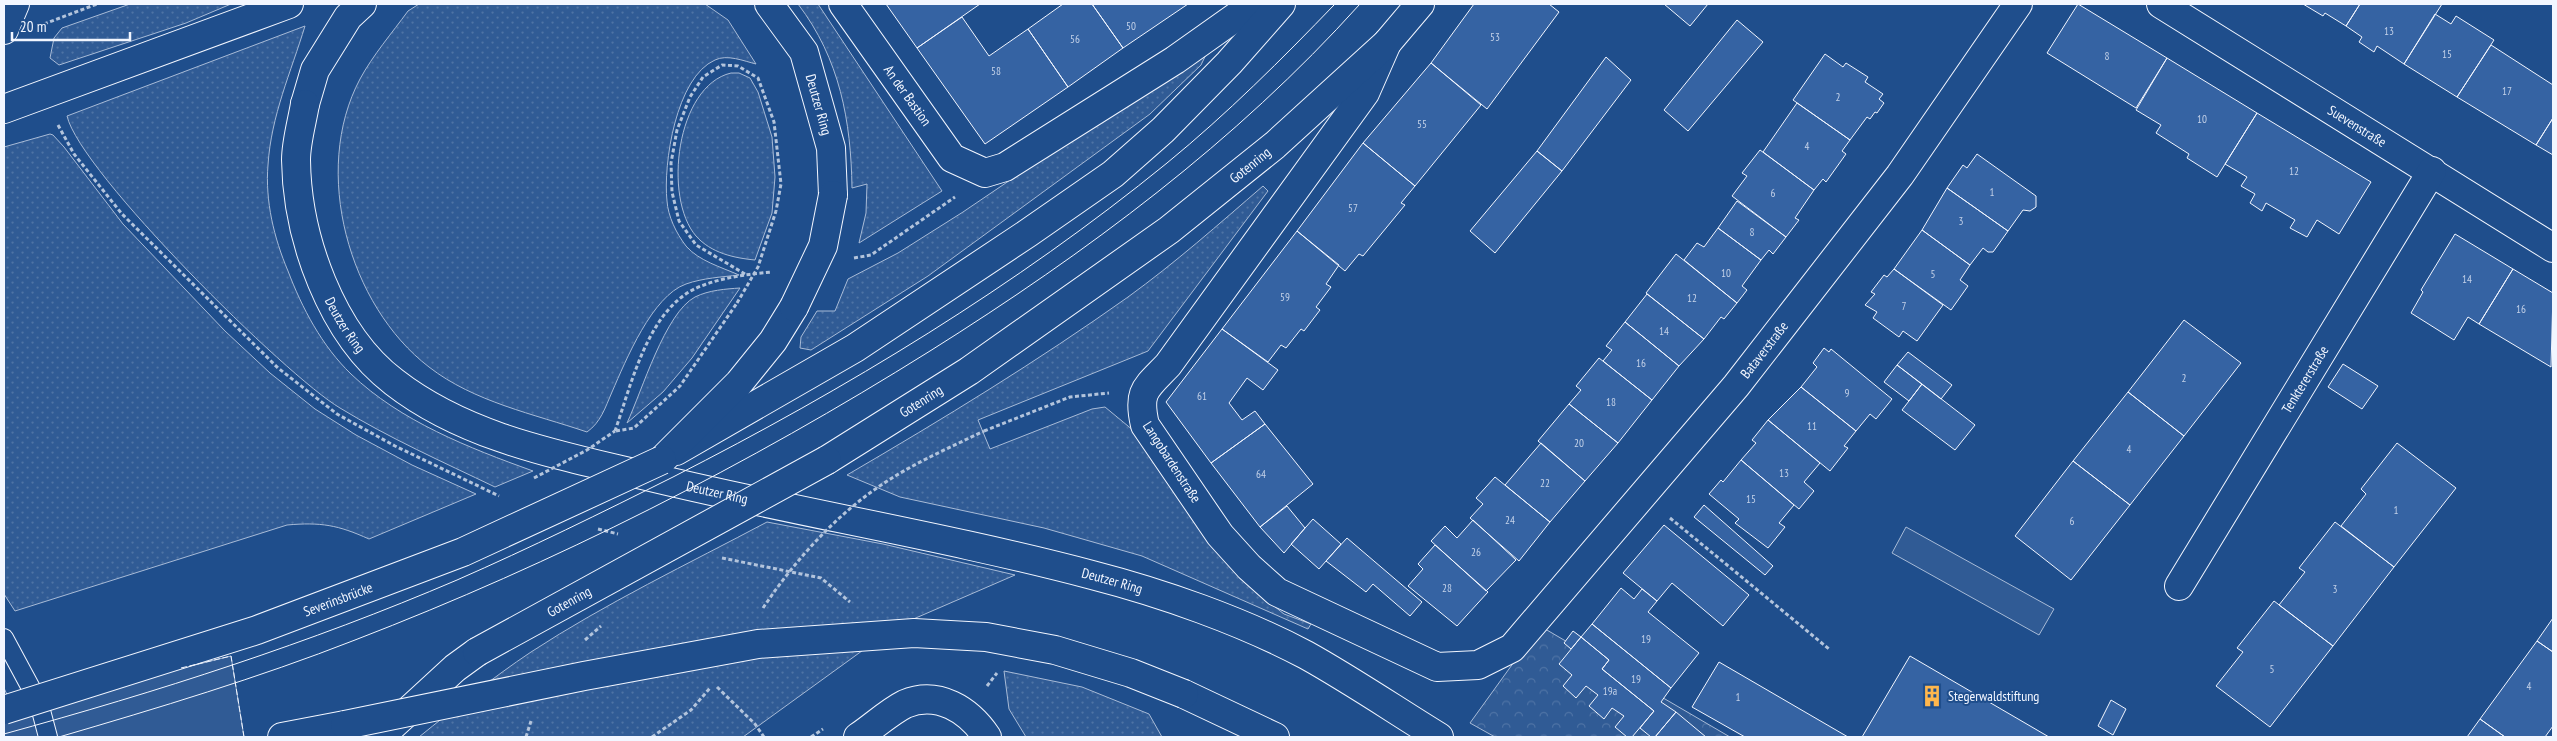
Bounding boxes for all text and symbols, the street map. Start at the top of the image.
scale bar [12,10,130,42]
text: 20 m [20,17,46,36]
house number: 50 [1126,19,1136,33]
house number: 13 [2384,24,2394,38]
house number: 53 [1490,30,1500,44]
house number: 56 [1070,32,1080,46]
house number: 15 [2442,47,2452,61]
house number: 8 [2105,49,2110,63]
street label: An der Bastion [880,61,935,129]
house number: 58 [991,64,1001,78]
street label: Deutzer Ring [802,72,836,137]
house number: 17 [2502,84,2512,98]
house number: 2 [1836,90,1841,104]
street label: Suevenstraße [2324,101,2390,151]
house number: 10 [2197,112,2207,126]
house number: 55 [1417,117,1427,131]
house number: 4 [1805,139,1810,153]
street label: Gotenring [1226,143,1274,187]
house number: 12 [2289,164,2299,178]
house number: 1 [1990,185,1995,199]
house number: 6 [1771,186,1776,200]
house number: 57 [1348,201,1358,215]
house number: 3 [1959,214,1964,228]
house number: 8 [1750,225,1755,239]
house number: 10 [1721,266,1731,280]
house number: 5 [1931,267,1936,281]
house number: 14 [2462,272,2472,286]
house number: 59 [1280,290,1290,304]
house number: 12 [1687,291,1697,305]
street label: Deutzer Ring [321,294,369,357]
house number: 7 [1902,299,1907,313]
house number: 16 [2516,302,2526,316]
street label: Bataverstraße [1736,318,1792,382]
house number: 14 [1659,324,1669,338]
street label: Tenktererstraße [2278,342,2333,416]
house number: 16 [1636,356,1646,370]
house number: 2 [2182,371,2187,385]
street label: Gotenring [896,381,946,421]
house number: 9 [1845,386,1850,400]
house number: 61 [1197,389,1207,403]
house number: 18 [1606,395,1616,409]
street label: Langobardenstraße [1139,418,1205,506]
house number: 11 [1807,419,1817,433]
house number: 20 [1574,436,1584,450]
house number: 4 [2127,442,2132,456]
house number: 13 [1779,466,1789,480]
house number: 64 [1256,467,1266,481]
house number: 22 [1540,476,1550,490]
street label: Deutzer Ring [685,477,750,508]
house number: 15 [1746,492,1756,506]
house number: 1 [2394,503,2399,517]
house number: 24 [1505,513,1515,527]
house number: 6 [2070,514,2075,528]
house number: 26 [1471,545,1481,559]
street label: Deutzer Ring [1080,564,1145,598]
street label: Severinsbrücke [301,578,375,621]
house number: 28 [1442,581,1452,595]
street label: Gotenring [544,582,594,621]
house number: 3 [2333,582,2338,596]
house number: 19 [1641,632,1651,646]
house number: 5 [2270,662,2275,676]
house number: 19 [1631,672,1641,686]
house number: 4 [2527,679,2532,693]
building icon: Stegerwaldstiftung [1919,683,1945,709]
house number: 19a [1603,684,1617,698]
place label: Stegerwaldstiftung [1948,687,2039,705]
house number: 1 [1736,690,1741,704]

